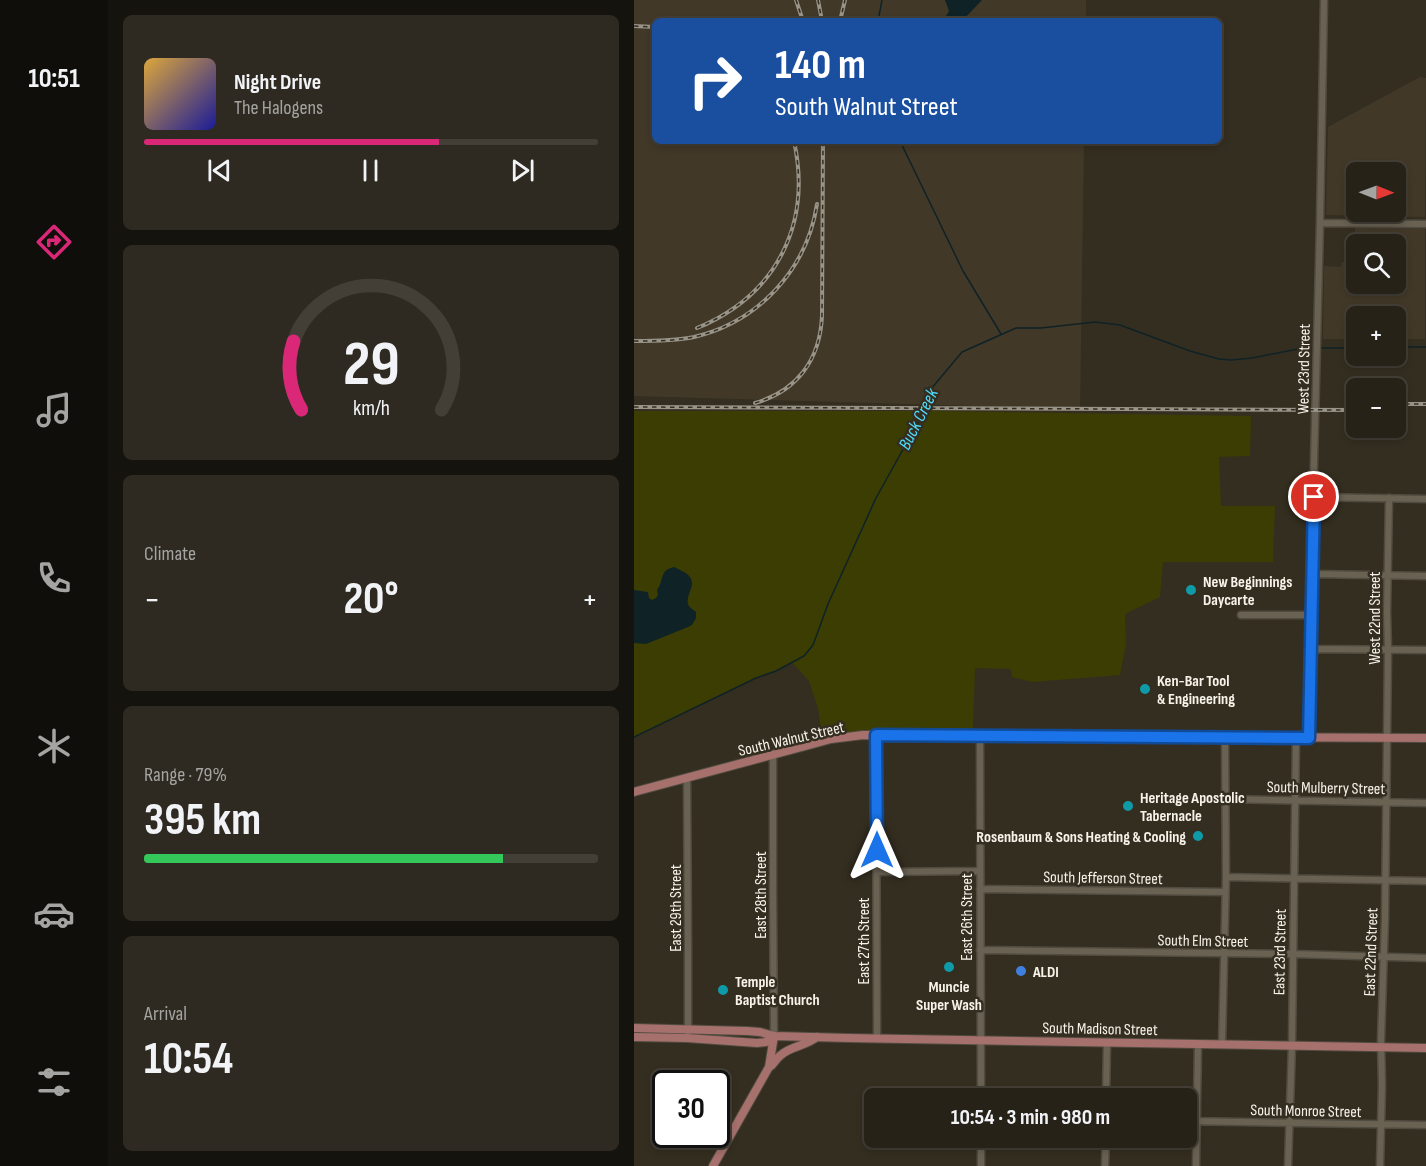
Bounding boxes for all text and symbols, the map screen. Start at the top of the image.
text: 140 m [775,40,866,91]
icon: right [676,42,754,120]
text: 10:51 [28,63,80,95]
text: Night Drive [234,69,321,96]
text: South Walnut Street [775,91,958,123]
text: The Halogens [234,96,323,120]
icon: previous [203,154,236,187]
icon: pause [354,154,387,187]
icon: next [506,154,539,187]
north arrow [1346,162,1406,222]
map controls [1346,162,1406,438]
icon: directions [33,221,75,263]
button: search [1346,234,1406,294]
button: + [1346,306,1406,366]
street label: West 23rd Street [1294,324,1315,414]
text: 29 [343,328,399,403]
button: − [1346,378,1406,438]
water label: Buck Creek [894,384,943,453]
icon: music [33,389,75,431]
text: km/h [352,396,390,421]
pin [1288,471,1339,522]
icon: arrive [1297,480,1330,513]
text: Climate [144,542,196,566]
icon: phone [33,557,75,599]
text: 20° [343,572,399,627]
street label: West 22nd Street [1366,572,1385,664]
place label: New Beginnings Daycarte [1203,573,1292,610]
text: − [144,580,160,620]
text: + [582,580,598,620]
marker: New Beginnings Daycarte [1184,583,1198,597]
place label: Ken-Bar Tool & Engineering [1157,672,1235,709]
marker: Ken-Bar Tool & Engineering [1138,682,1152,696]
street label: South Walnut Street [736,718,846,761]
icon: climate [33,725,75,767]
text: Range · 79% [144,763,227,787]
street label: South Mulberry Street [1267,778,1385,799]
place label: Heritage Apostolic Tabernacle [1140,789,1245,826]
text: 395 km [144,793,261,848]
marker: Heritage Apostolic Tabernacle [1121,799,1135,813]
position arrow [845,818,909,882]
place label: Rosenbaum & Sons Heating & Cooling [976,828,1186,847]
marker: Rosenbaum & Sons Heating & Cooling [1191,829,1205,843]
street label: East 28th Street [752,851,771,939]
street label: East 29th Street [667,864,686,952]
street label: South Jefferson Street [1043,868,1163,889]
street label: East 26th Street [958,873,977,961]
icon: car [33,893,75,935]
street label: East 27th Street [855,897,874,984]
street label: East 22nd Street [1360,907,1383,997]
street label: East 23rd Street [1270,909,1291,995]
street label: South Elm Street [1158,931,1249,952]
marker: Muncie Super Wash [942,960,956,974]
place label: ALDI [1032,963,1059,982]
marker: ALDI [1014,964,1028,978]
place label: Temple Baptist Church [735,973,820,1010]
place label: Muncie Super Wash [916,978,982,1015]
marker: Temple Baptist Church [716,983,730,997]
text: Arrival [144,1002,187,1026]
street label: South Madison Street [1042,1019,1158,1040]
text: 10:54 [144,1032,233,1087]
icon: filters [33,1061,75,1103]
speed limit sign: 30 [652,1070,730,1148]
street label: South Monroe Street [1250,1101,1362,1122]
text: 10:54 · 3 min · 980 m [951,1104,1110,1131]

